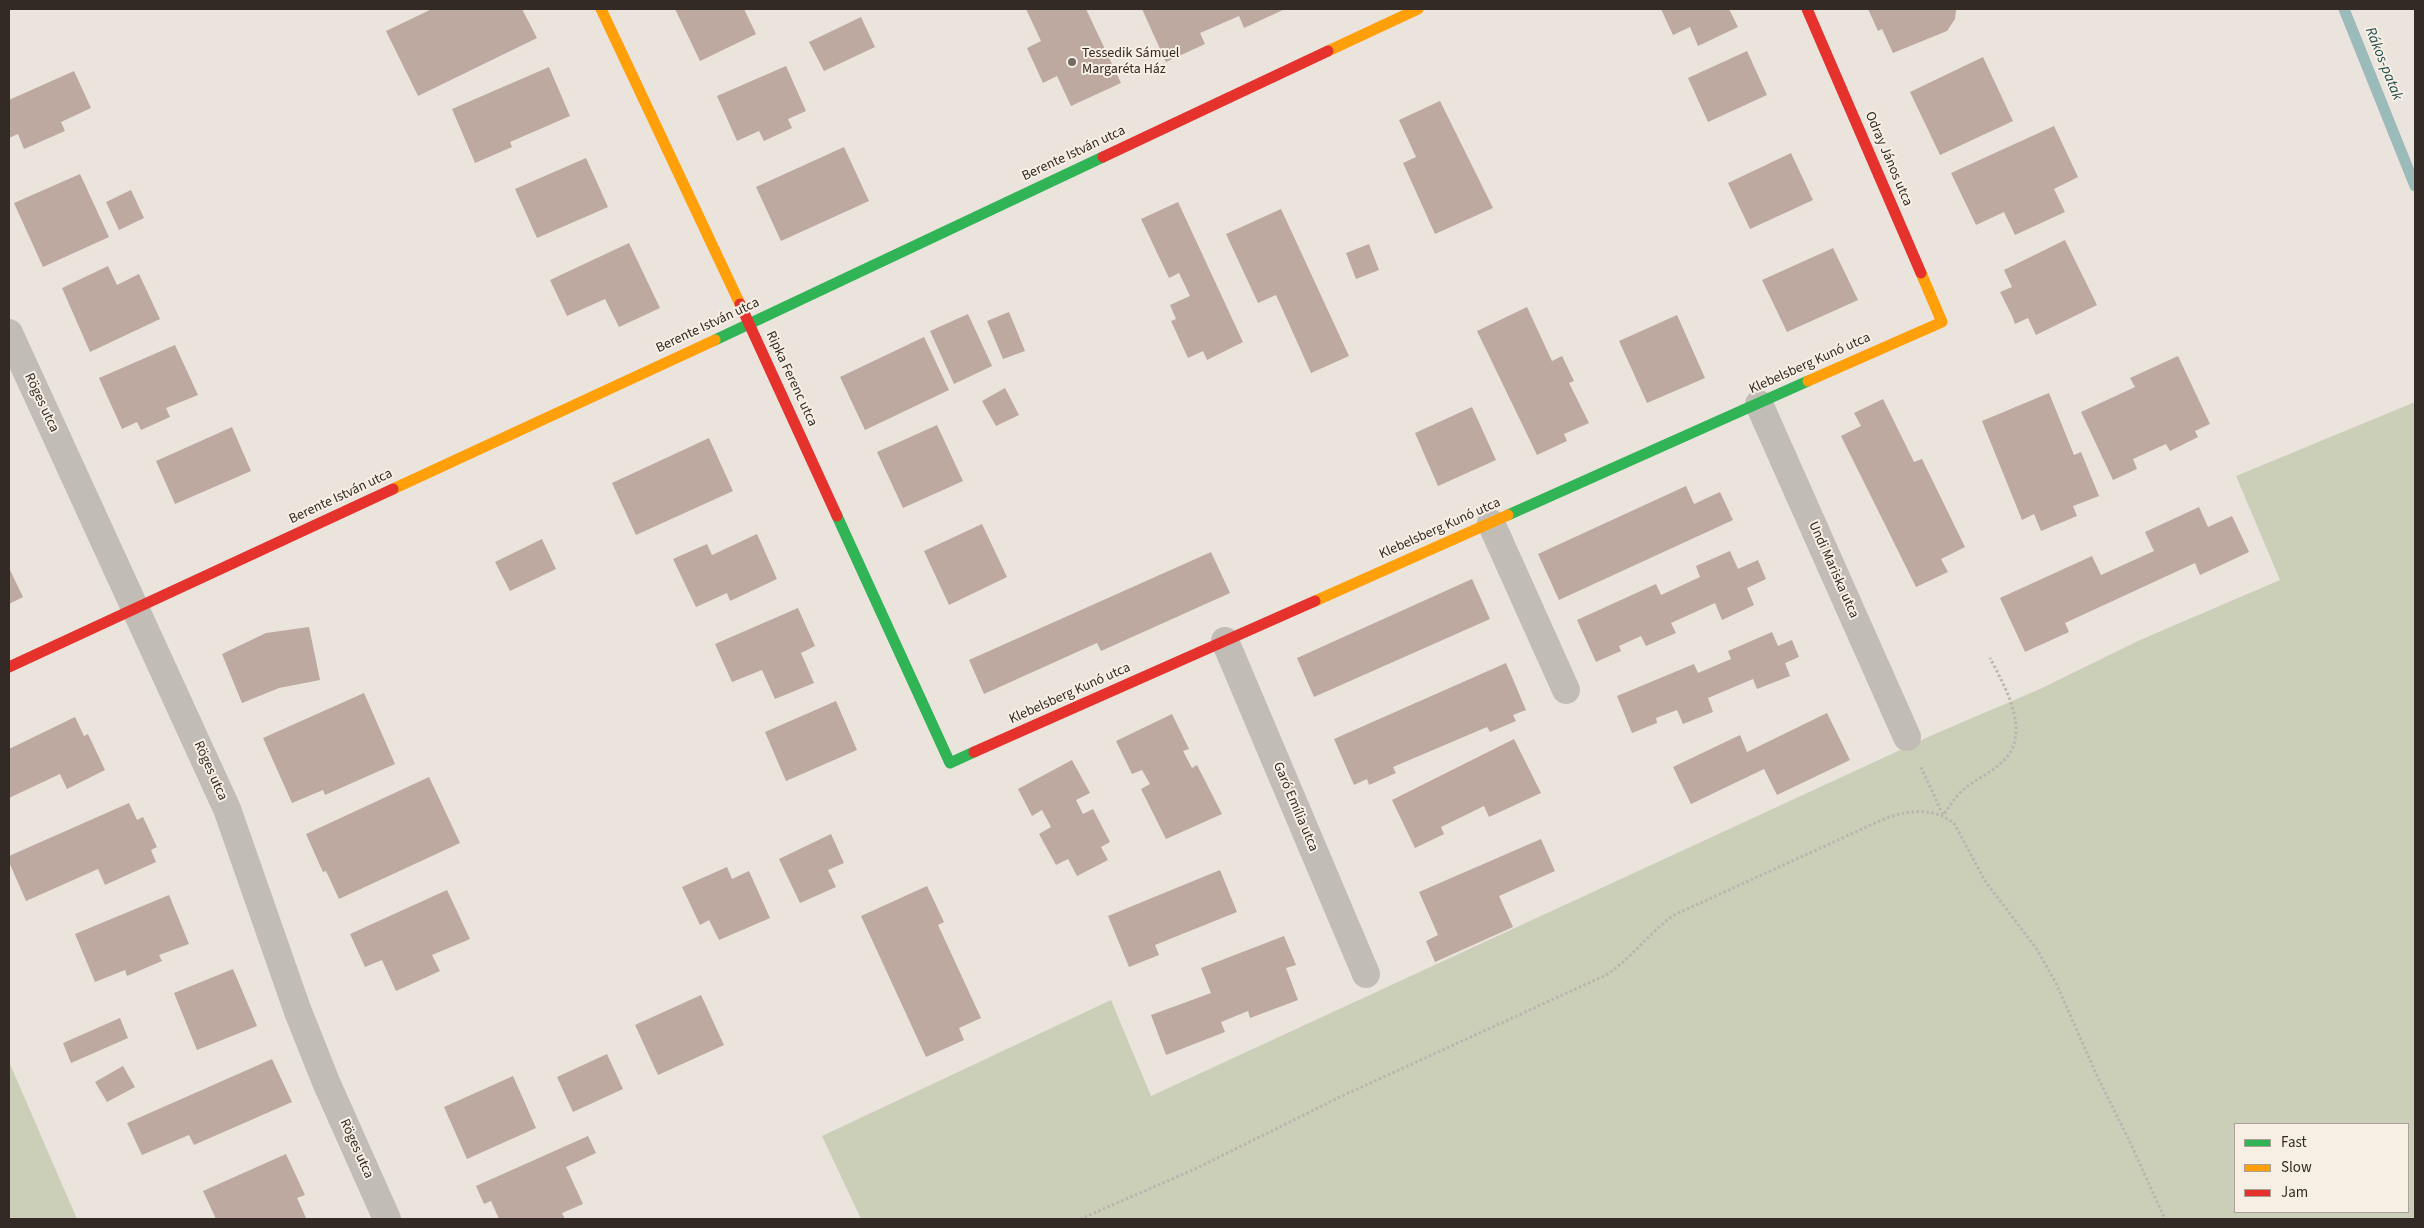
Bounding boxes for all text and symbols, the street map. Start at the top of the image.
water label: Rákos-patak [2360,25,2406,103]
place label: Tessedik Sámuel Margaréta Ház [1082,46,1179,78]
marker: Tessedik Sámuel Margaréta Ház [1066,56,1078,68]
street label: Odray János utca [1861,109,1915,209]
street label: Berente István utca [1020,123,1128,185]
street label: Berente István utca [654,295,762,357]
street label: Ripka Ferenc utca [762,329,820,429]
street label: Klebelsberg Kunó utca [1747,330,1873,398]
street label: Röges utca [20,371,62,435]
street label: Berente István utca [287,466,395,528]
street label: Klebelsberg Kunó utca [1377,495,1503,563]
street label: Undi Mariska utca [1804,519,1862,621]
street label: Klebelsberg Kunó utca [1007,660,1133,728]
street label: Röges utca [189,739,231,803]
street label: Garó Emília utca [1269,760,1321,854]
street label: Röges utca [335,1117,377,1181]
legend [2234,1123,2409,1213]
text: Fast [2281,1132,2307,1153]
text: Slow [2281,1157,2312,1178]
text: Jam [2281,1182,2308,1203]

